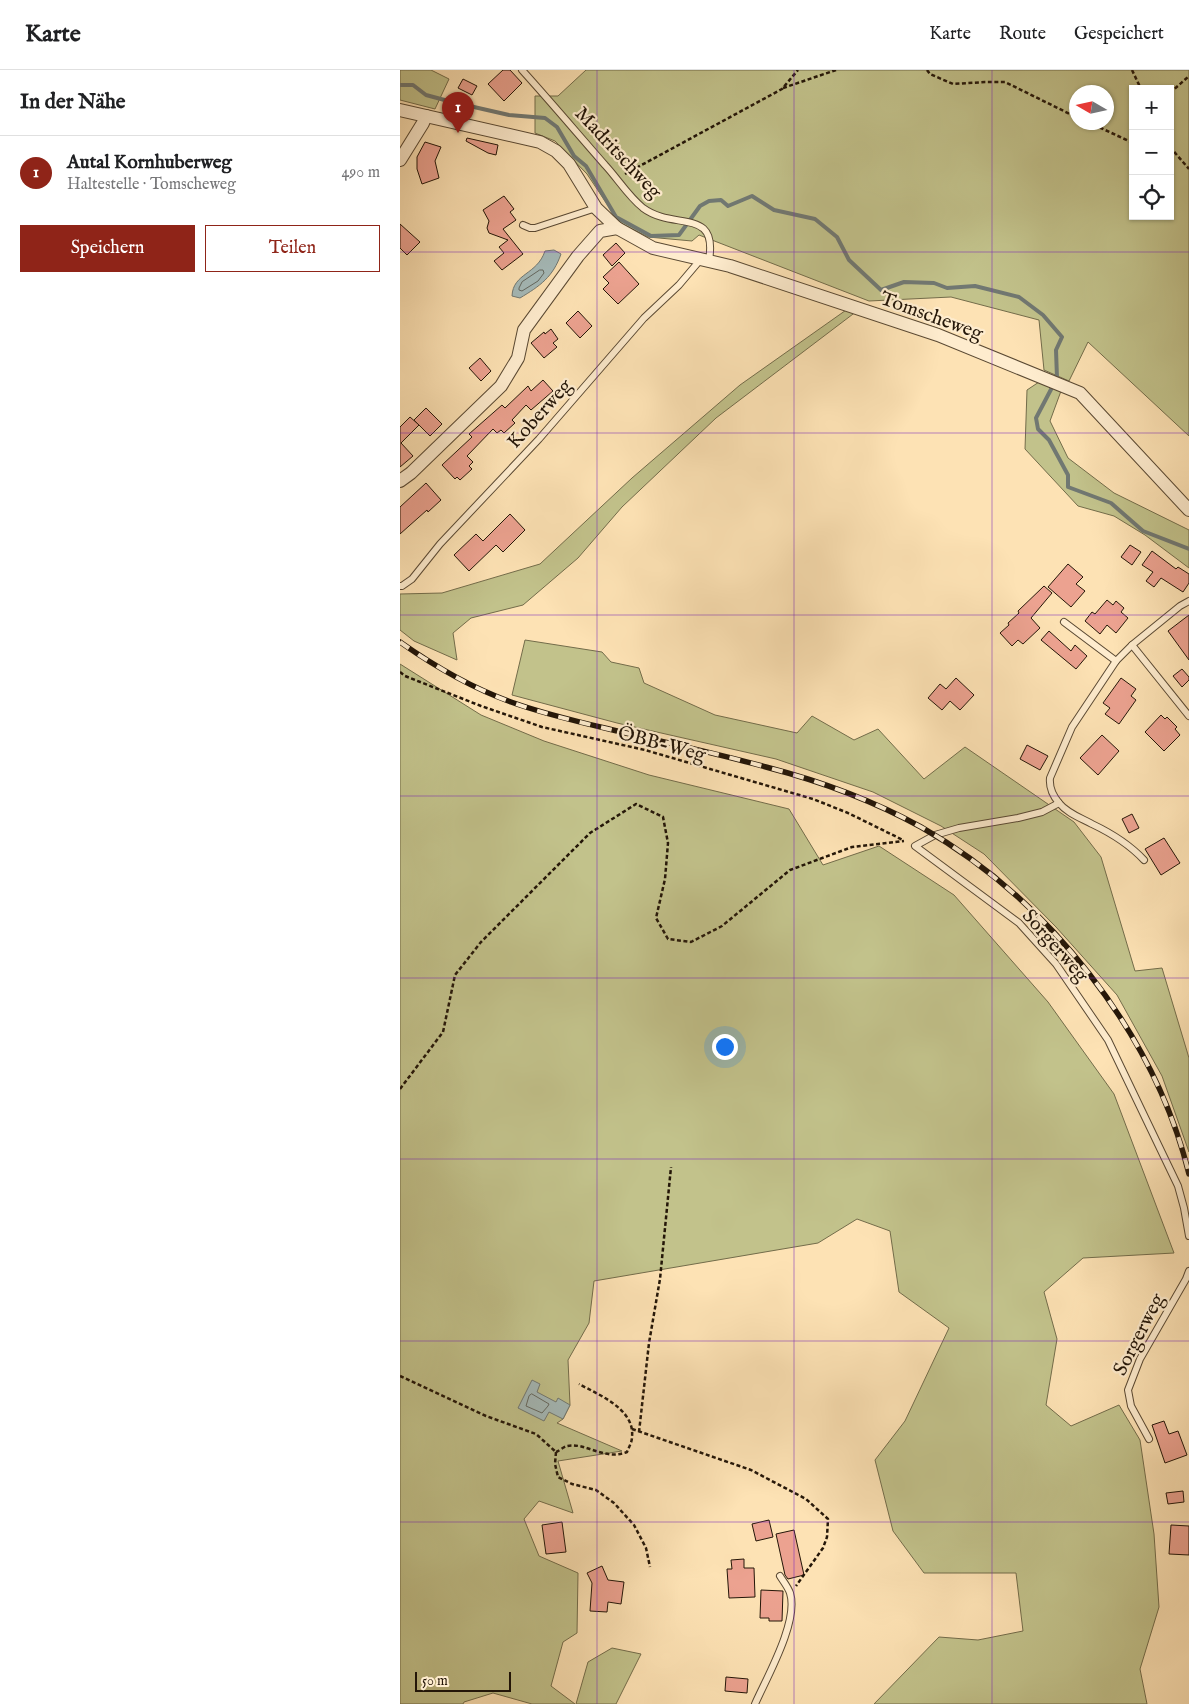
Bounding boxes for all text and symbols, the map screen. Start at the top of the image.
text: Karte [25,19,81,50]
text: Karte [929,23,971,46]
text: Route [999,23,1046,46]
text: Gespeichert [1074,23,1164,46]
north arrow [1069,85,1114,130]
map controls [1129,85,1174,220]
button: + [1129,85,1174,130]
text: In der Nähe [20,89,126,116]
pin: 1 [442,92,474,133]
street label: Madritschweg [569,102,668,205]
button: − [1129,130,1174,175]
text: Autal Kornhuberweg [67,151,232,175]
text: 1 [33,163,39,183]
text: 490 m [341,163,380,183]
text: Haltestelle · Tomscheweg [67,175,236,195]
button: locate [1129,175,1174,220]
button: Speichern [20,225,195,272]
button: Teilen [205,225,380,272]
street label: Tomscheweg [877,286,987,347]
street label: Koberweg [502,373,579,454]
street label: ÖBB-Weg [615,721,709,768]
street label: Sorgerweg [1016,904,1094,989]
your location [712,1034,738,1060]
street label: Sorgerweg [1108,1288,1171,1380]
scale bar [415,1669,511,1692]
text: 50 m [422,1672,448,1690]

